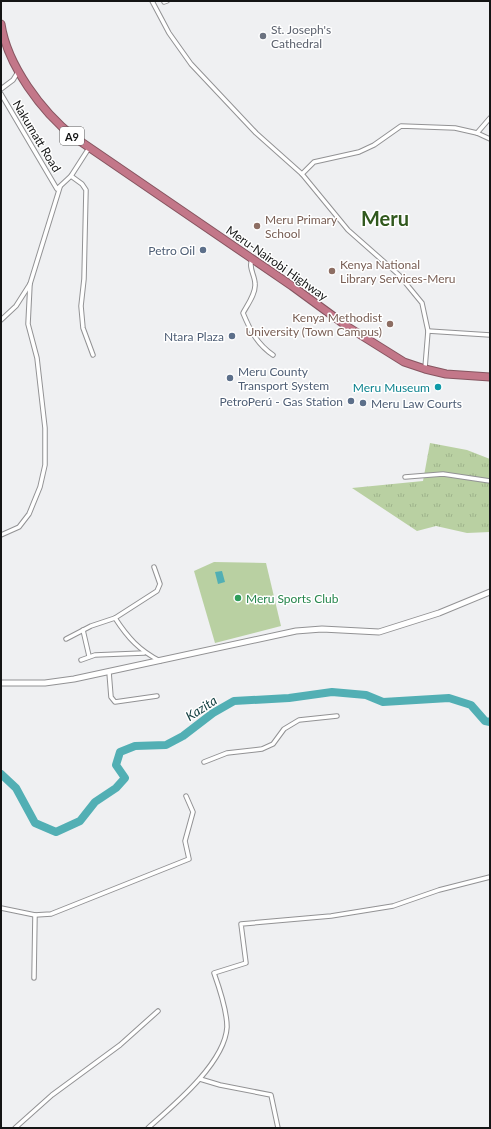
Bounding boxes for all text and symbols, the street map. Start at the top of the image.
place label: St. Joseph's Cathedral [271,22,331,51]
marker: St. Joseph's Cathedral [258,31,268,41]
street label: Nakumatt Road [10,97,64,175]
road number: A9 [60,127,84,145]
district label: Meru [361,206,409,230]
place label: Meru Primary School [265,212,338,241]
marker: Meru Primary School [252,221,262,231]
street label: Meru-Nairobi Highway [223,222,331,304]
place label: Petro Oil [148,243,195,258]
marker: Petro Oil [198,245,208,255]
place label: Kenya National Library Services-Meru [340,257,456,286]
marker: Kenya National Library Services-Meru [327,266,337,276]
place label: Kenya Methodist University (Town Campus) [246,310,383,339]
marker: Kenya Methodist University (Town Campus) [385,319,395,329]
place label: Ntara Plaza [164,329,224,344]
marker: Ntara Plaza [227,331,237,341]
place label: Meru County Transport System [238,364,329,393]
marker: Meru County Transport System [225,373,235,383]
place label: Meru Museum [353,380,430,395]
marker: Meru Museum [433,382,443,392]
place label: PetroPerú - Gas Station [220,394,343,409]
marker: PetroPerú - Gas Station [346,396,356,406]
place label: Meru Law Courts [371,396,462,411]
marker: Meru Law Courts [358,398,368,408]
place label: Meru Sports Club [246,591,339,606]
marker: Meru Sports Club [233,593,243,603]
water label: Kazita [182,692,220,724]

